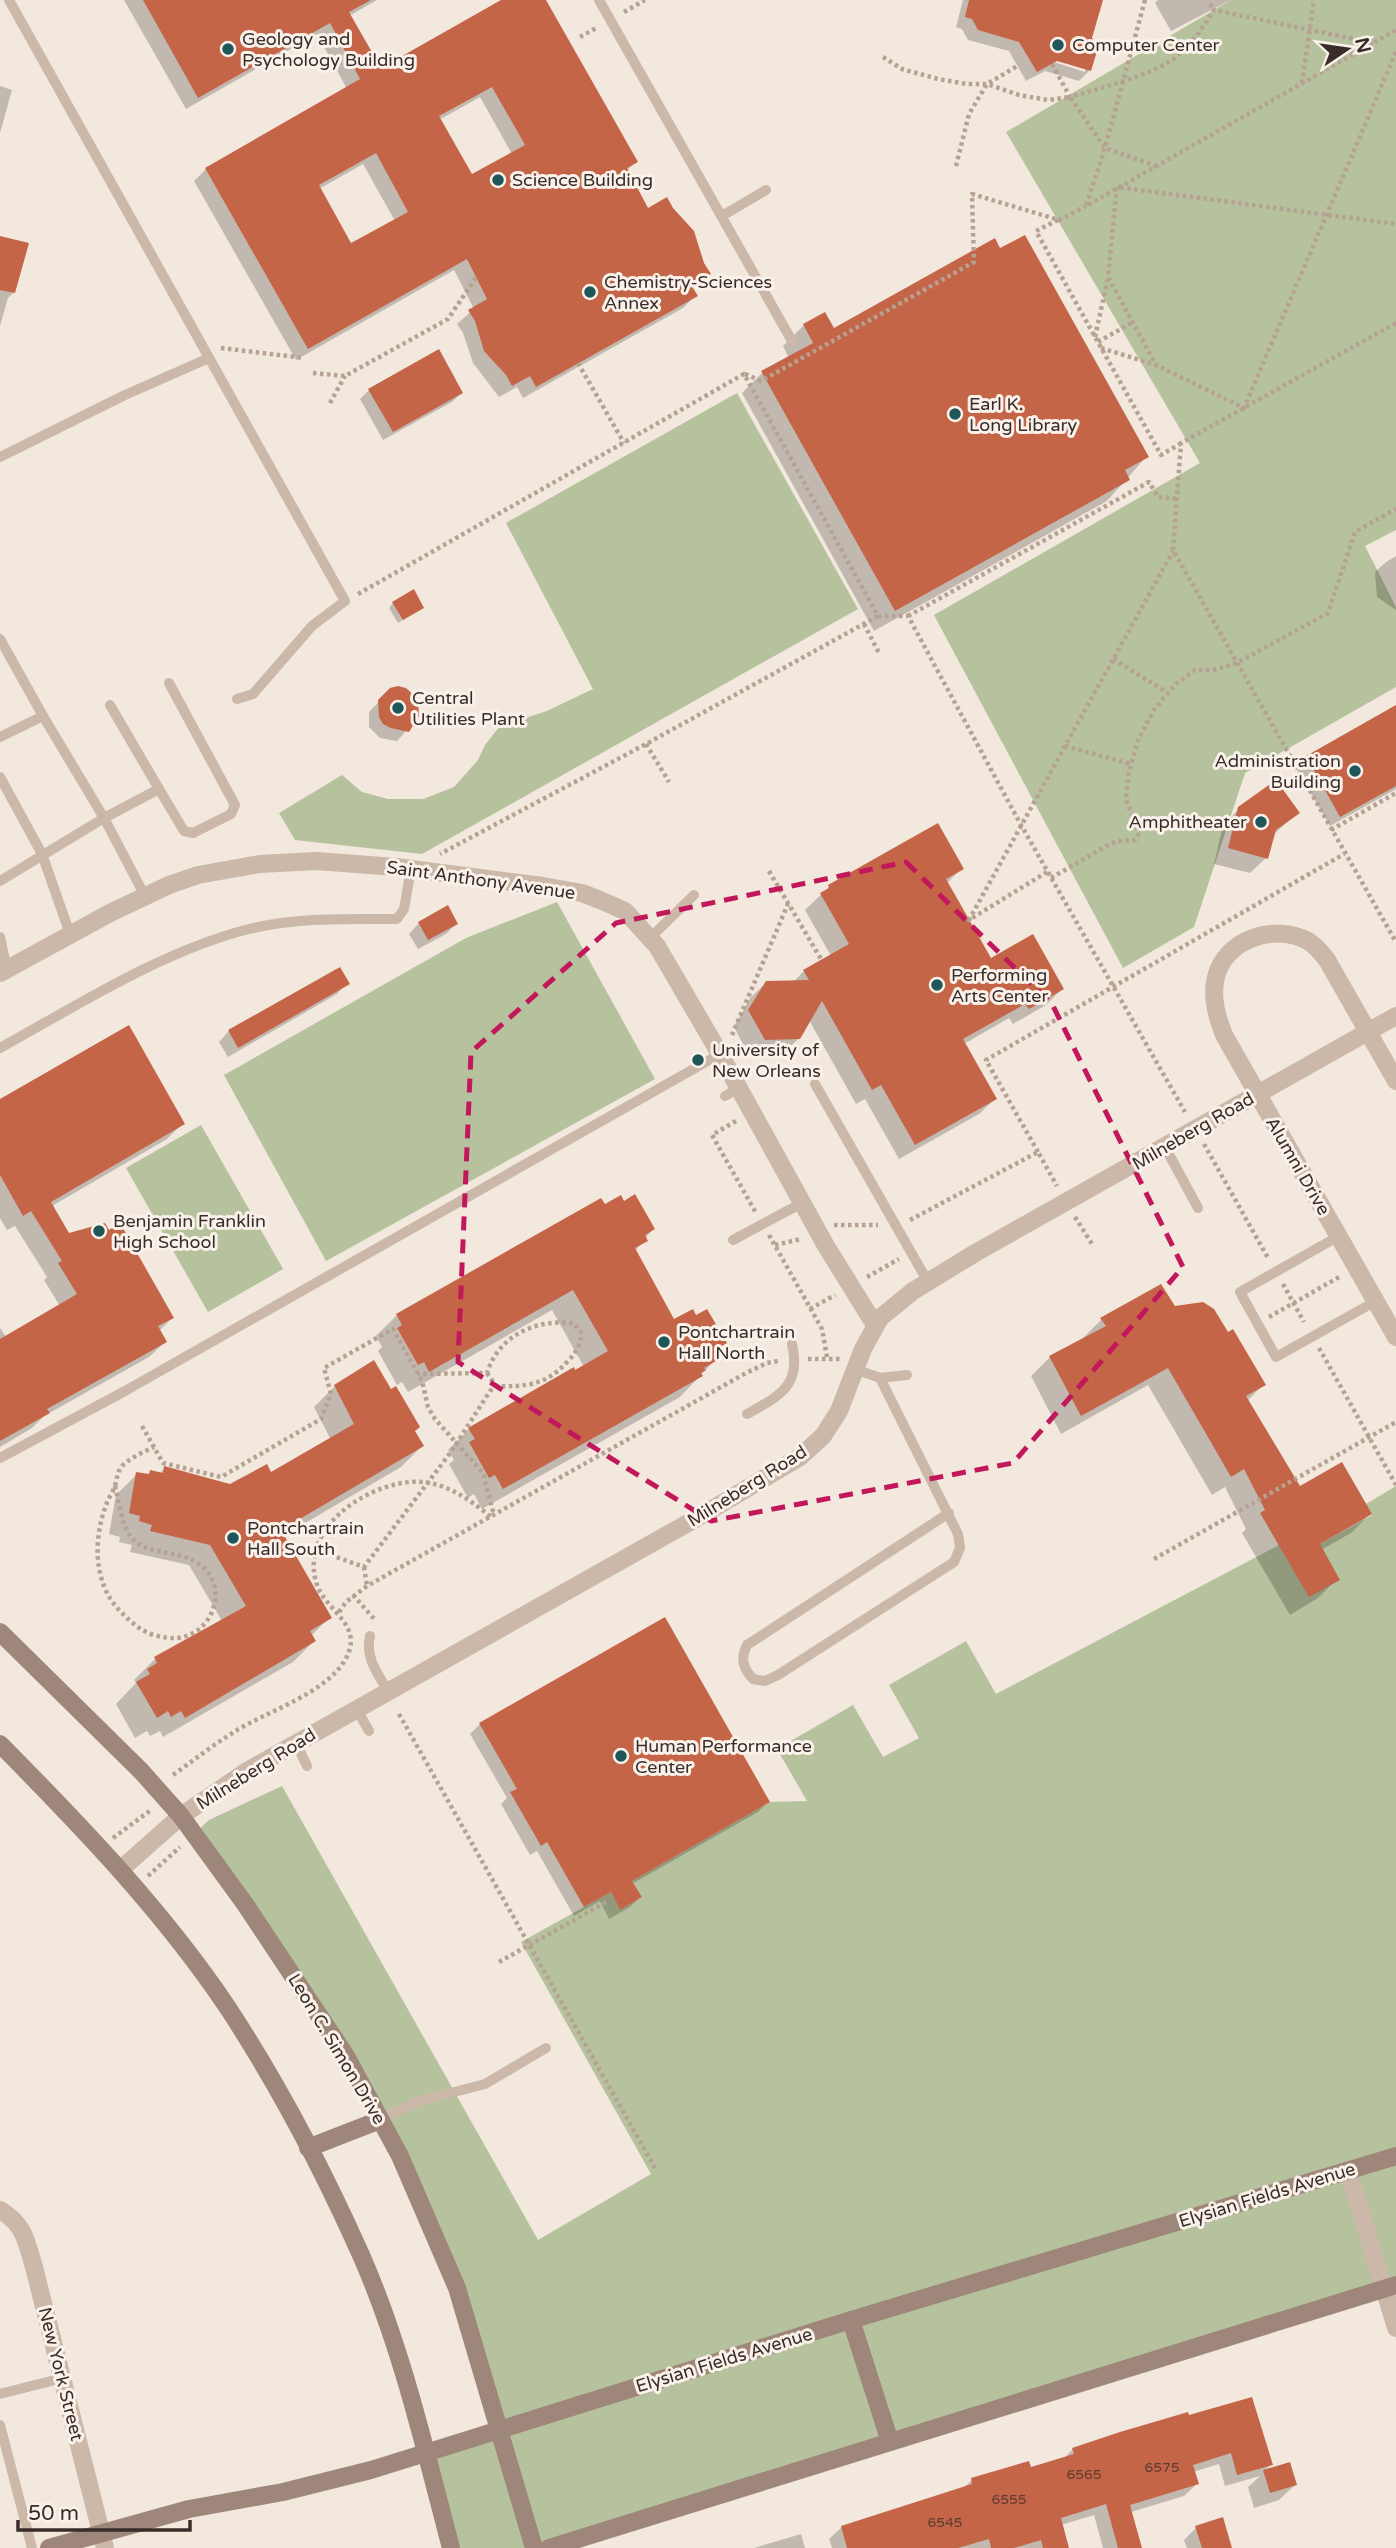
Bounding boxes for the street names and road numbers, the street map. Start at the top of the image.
street label: Saint Anthony Avenue [385,856,577,904]
street label: Milneberg Road [1128,1087,1258,1175]
street label: Alumni Drive [1261,1113,1335,1219]
street label: Milneberg Road [683,1440,811,1532]
street label: Milneberg Road [192,1723,320,1815]
street label: Leon C. Simon Drive [283,1970,391,2128]
street label: Elysian Fields Avenue [1176,2158,1358,2232]
street label: New York Street [34,2305,88,2443]
street label: Elysian Fields Avenue [633,2323,815,2397]

